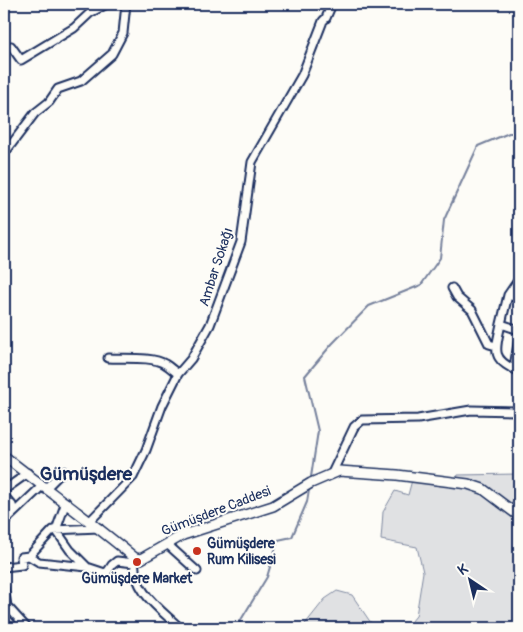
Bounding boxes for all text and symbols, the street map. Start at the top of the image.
street label: Ambar Sokağı [195,225,237,309]
district label: Gümüşdere [40,462,133,486]
street label: Gümüşdere Caddesi [159,482,274,540]
place label: Gümüşdere Rum Kilisesi [207,535,276,568]
marker: Gümüşdere Rum Kilisesi [191,545,203,557]
north arrow [446,554,496,604]
marker: Gümüşdere Market [131,556,143,568]
text: K [454,560,472,579]
place label: Gümüşdere Market [81,570,193,587]

